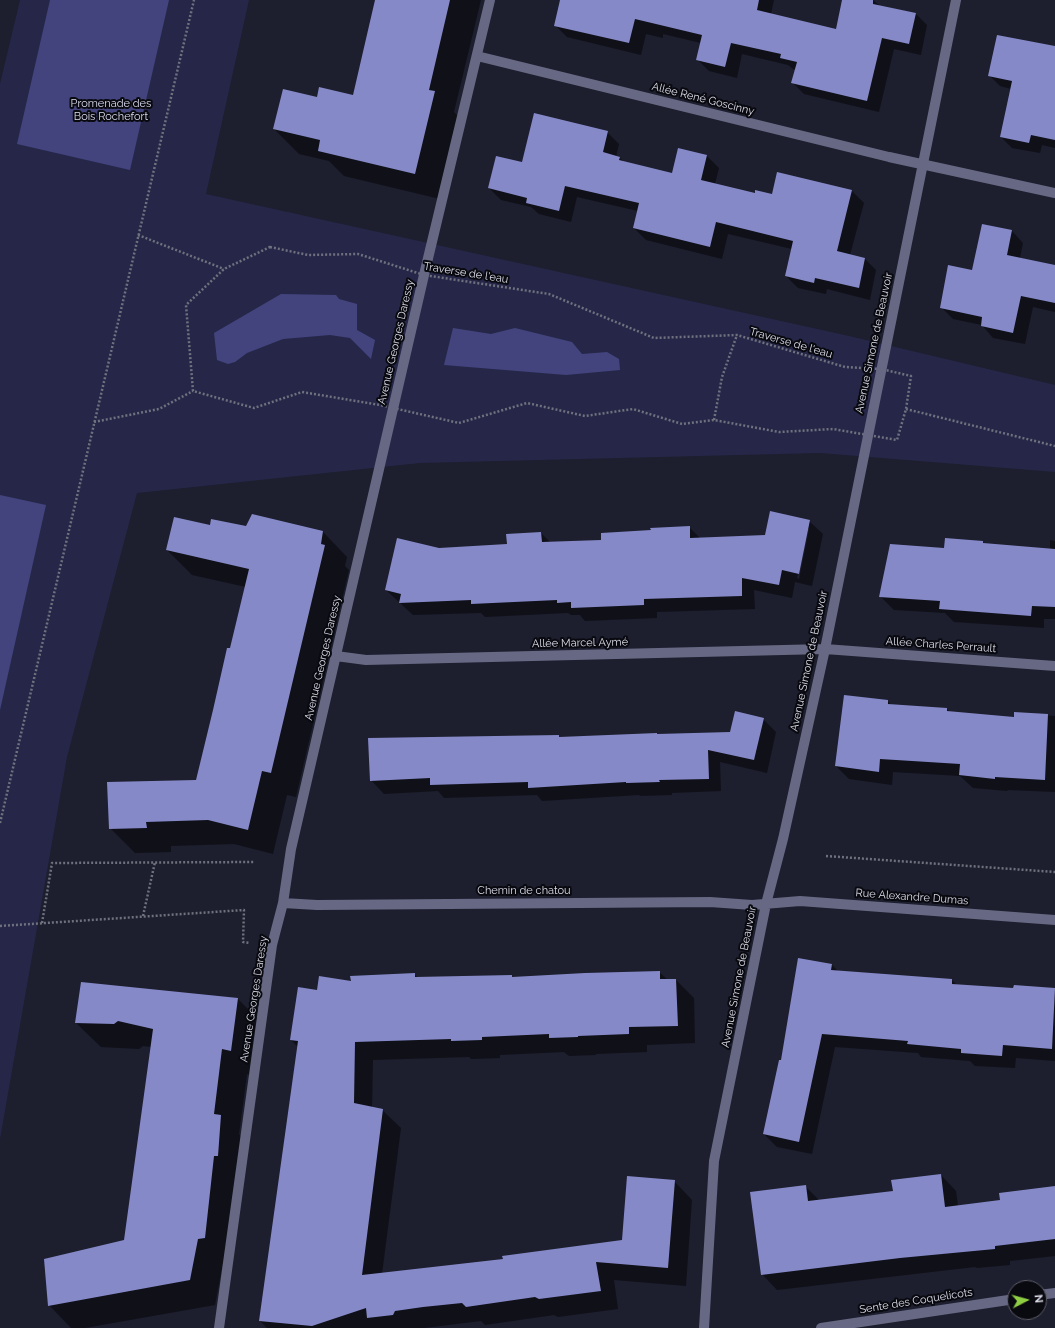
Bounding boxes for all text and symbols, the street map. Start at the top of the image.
street label: Allée René Goscinny [650,80,756,118]
park label: Promenade des Bois Rochefort [71,97,151,123]
street label: Traverse de l'eau [423,260,509,286]
street label: Avenue Simone de Beauvoir [853,271,895,415]
street label: Avenue Georges Daressy [375,278,417,406]
street label: Traverse de l'eau [748,325,834,361]
street label: Avenue Simone de Beauvoir [788,589,830,733]
street label: Avenue Georges Daressy [302,594,344,722]
street label: Allée Charles Perrault [885,635,997,655]
street label: Allée Marcel Aymé [532,636,628,650]
street label: Chemin de chatou [477,884,571,898]
street label: Rue Alexandre Dumas [855,886,969,908]
street label: Avenue Simone de Beauvoir [719,905,759,1049]
street label: Avenue Georges Daressy [237,935,271,1063]
north arrow [1007,1280,1047,1320]
street label: Sente des Coquelicots [858,1286,974,1316]
text: N [1032,1294,1045,1304]

